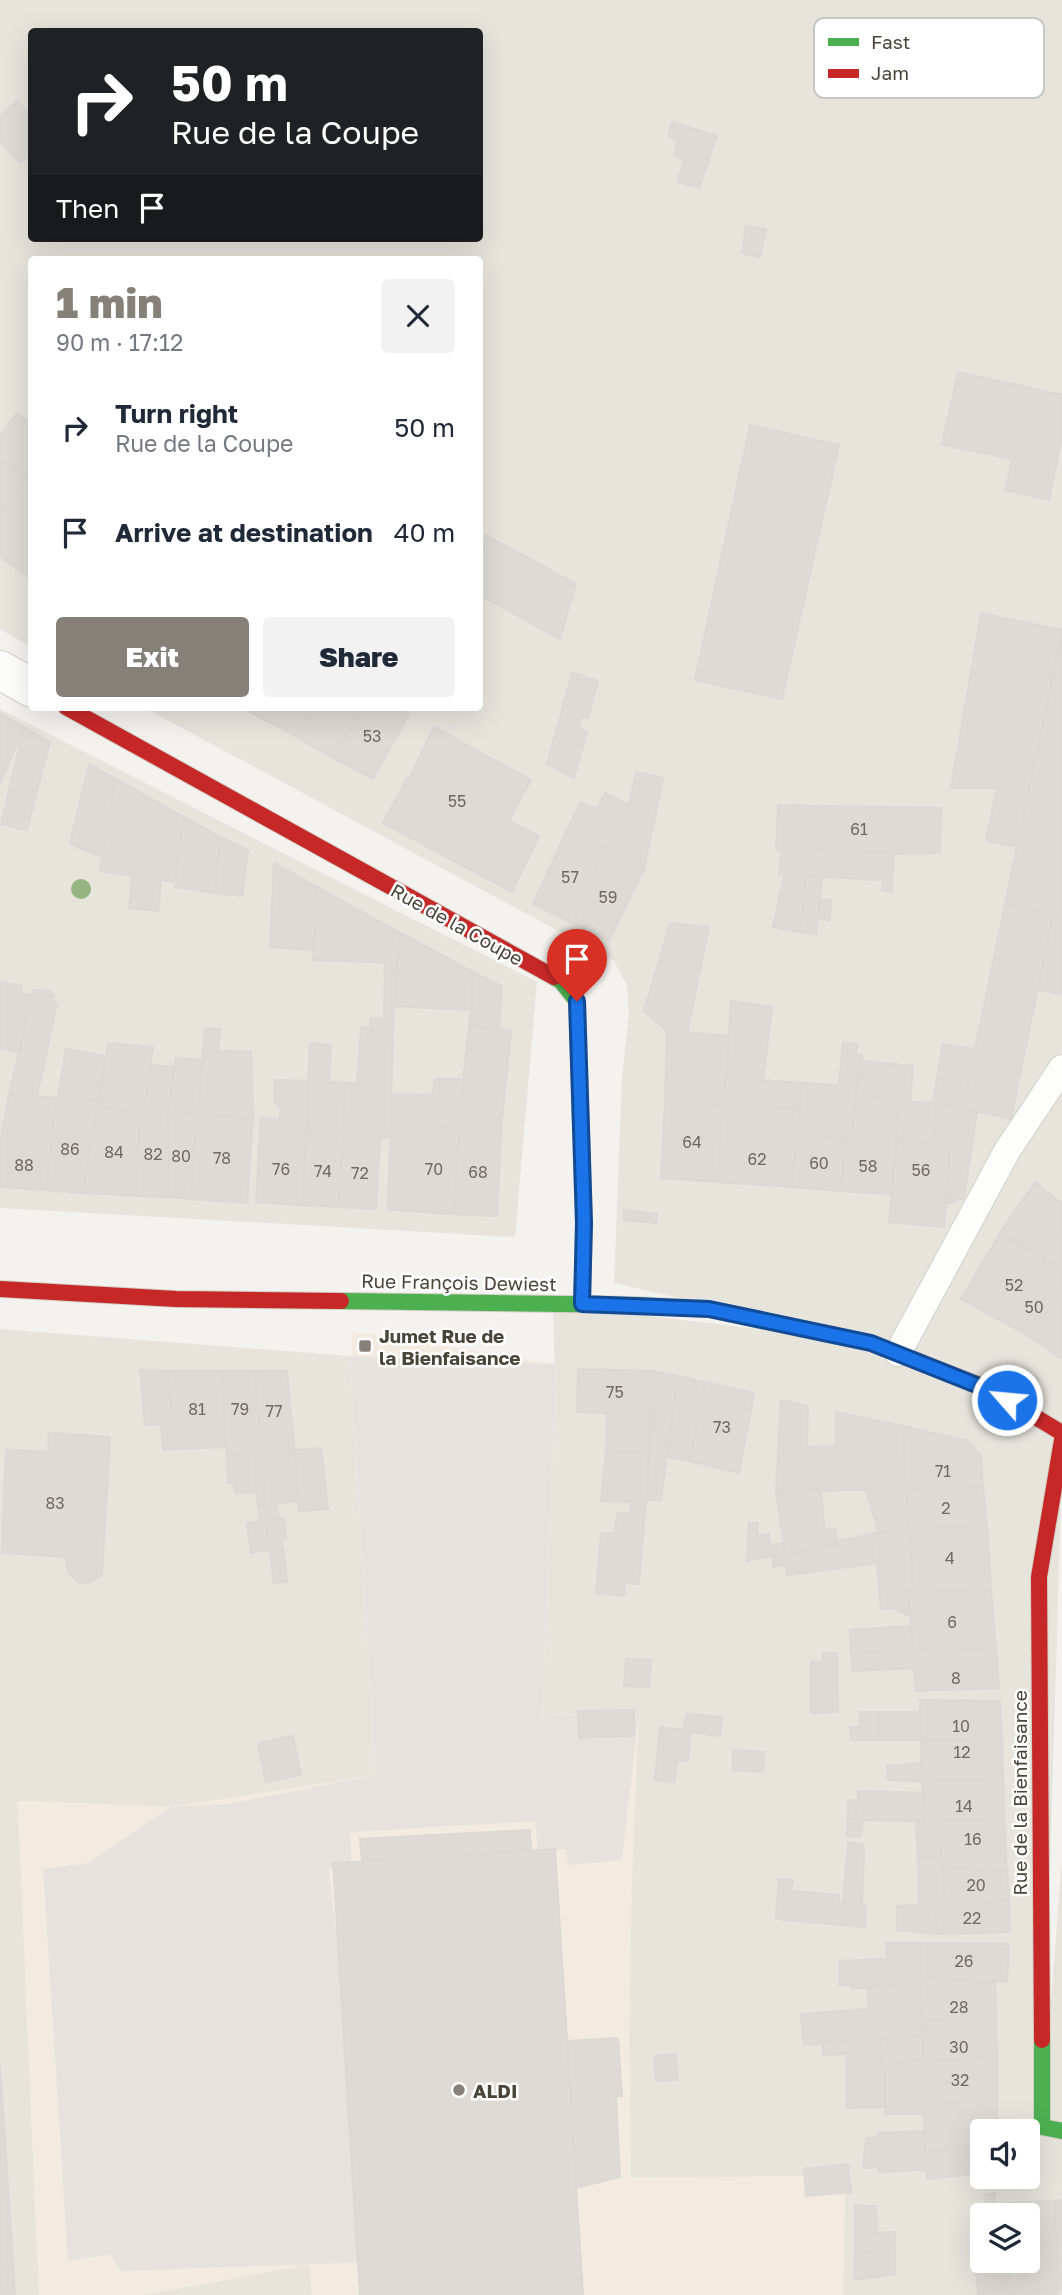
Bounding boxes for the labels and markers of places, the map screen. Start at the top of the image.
pin [547,929,607,1001]
place label: Jumet Rue de la Bienfaisance [379,1324,521,1369]
marker: Jumet Rue de la Bienfaisance [357,1338,373,1354]
place label: ALDI [473,2079,517,2102]
marker: ALDI [451,2082,467,2098]

